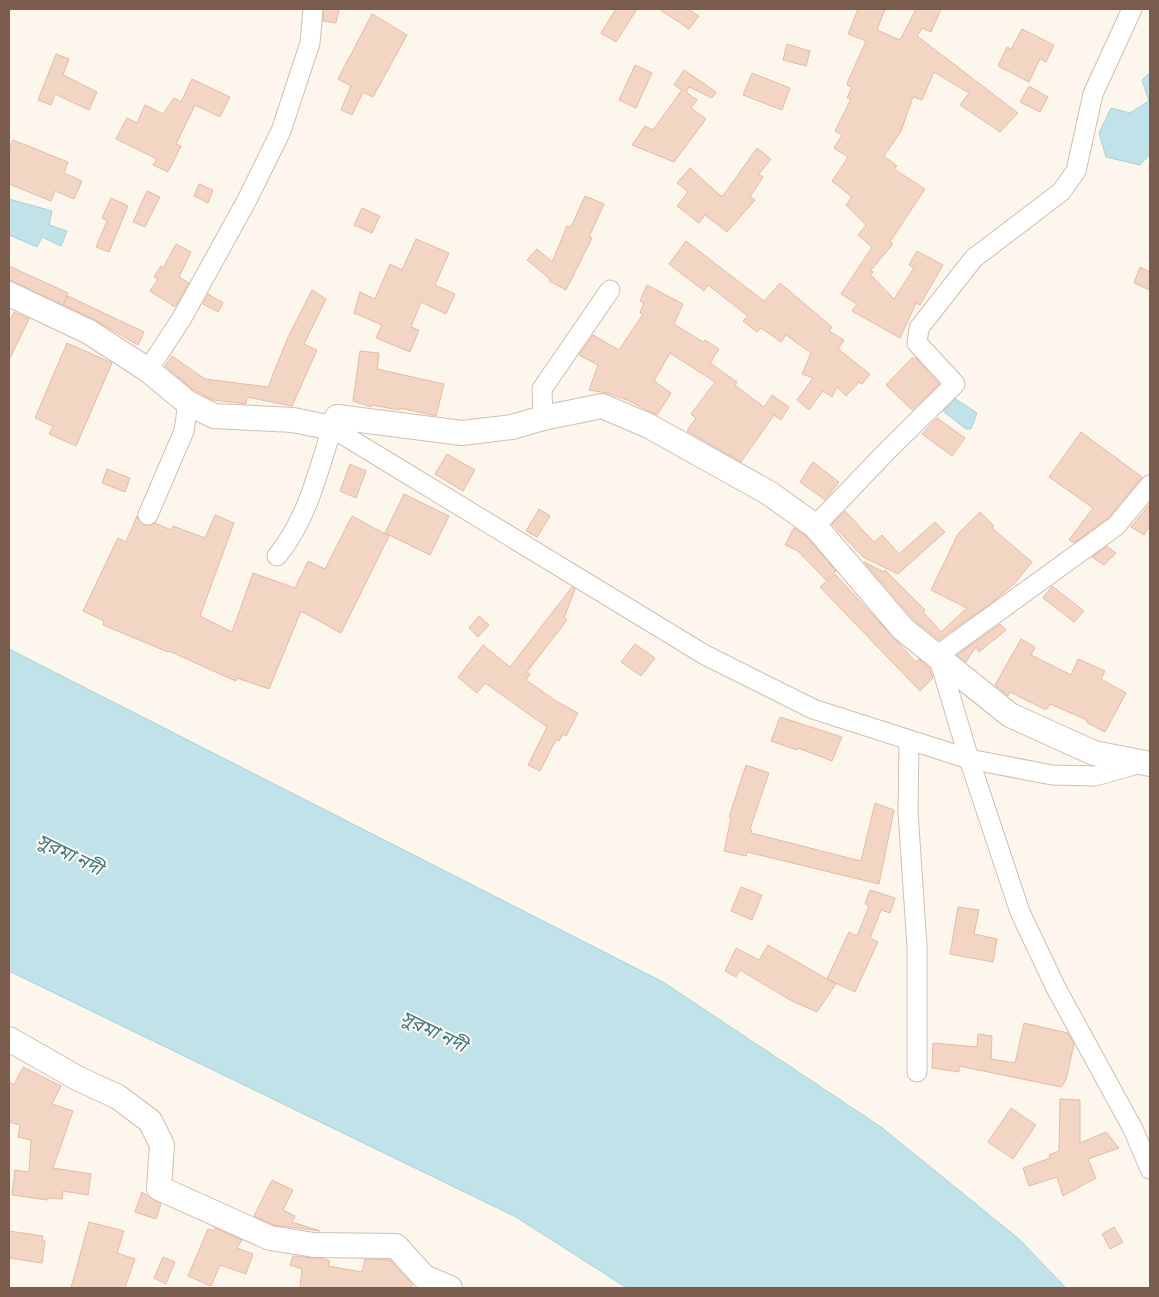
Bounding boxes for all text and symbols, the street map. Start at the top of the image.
water label: সুরমা নদী [33,828,111,882]
water label: সুরমা নদী [397,1005,475,1059]

